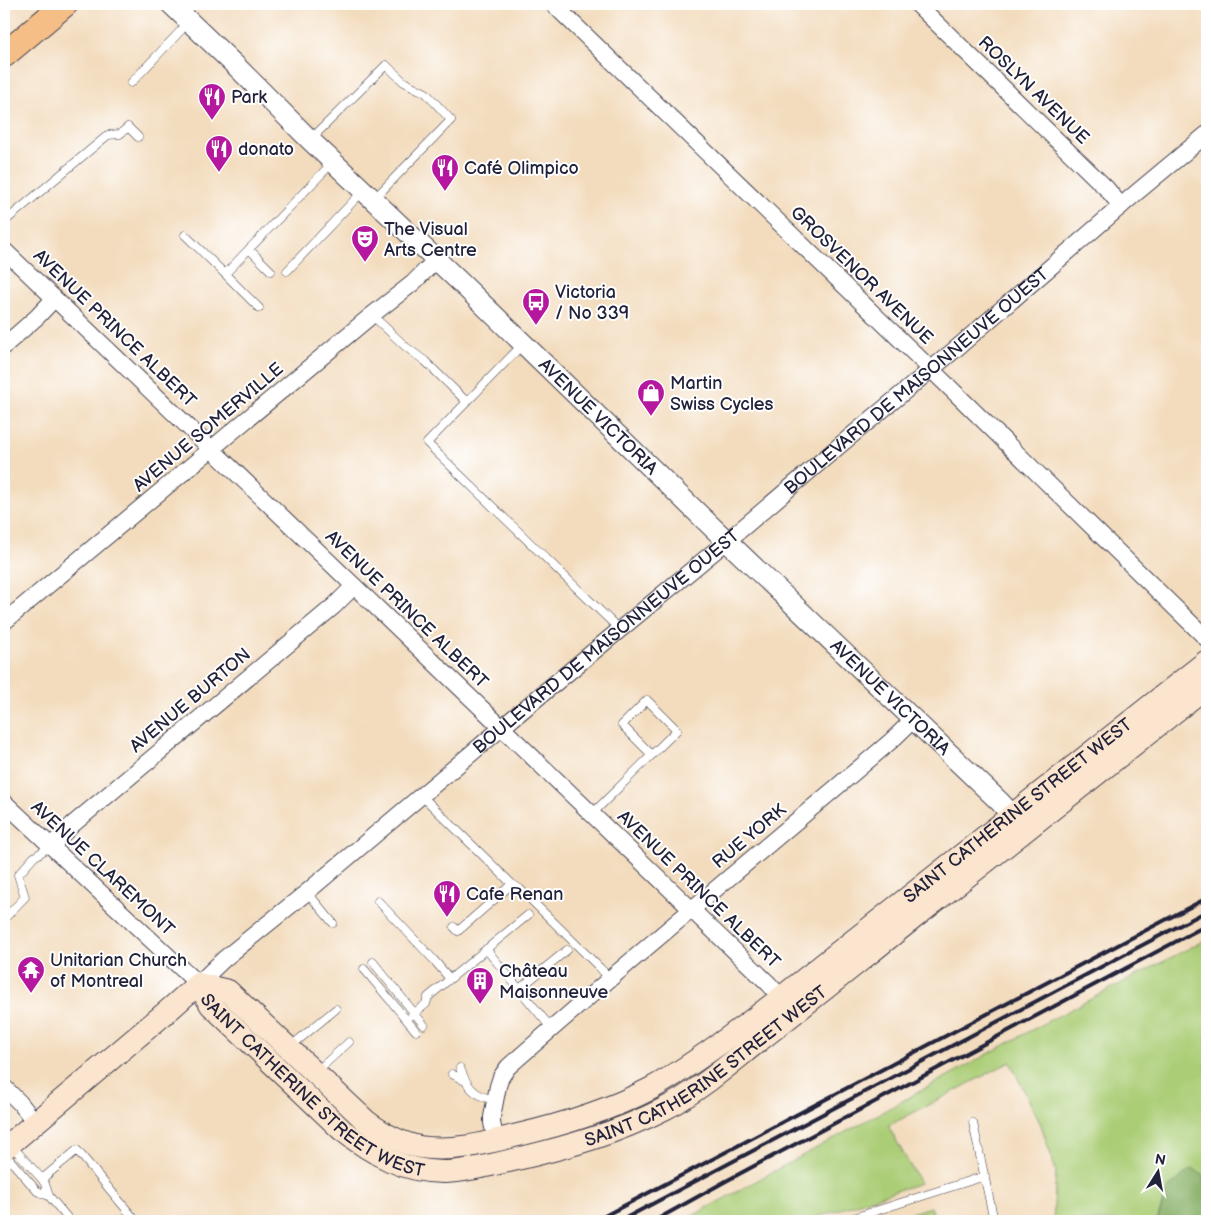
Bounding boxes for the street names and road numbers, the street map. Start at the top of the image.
street label: ROSLYN AVENUE [974,32,1094,149]
street label: GROSVENOR AVENUE [786,202,937,349]
street label: AVENUE PRINCE ALBERT [29,245,200,412]
street label: BOULEVARD DE MAISONNEUVE OUEST [780,263,1053,499]
street label: AVENUE VICTORIA [534,354,662,479]
street label: AVENUE SOMERVILLE [129,358,288,496]
street label: BOULEVARD DE MAISONNEUVE OUEST [469,525,744,758]
street label: AVENUE PRINCE ALBERT [321,526,492,693]
street label: AVENUE VICTORIA [826,636,954,760]
street label: AVENUE BURTON [126,644,255,757]
street label: SAINT CATHERINE STREET WEST [899,714,1136,908]
street label: AVENUE CLAREMONT [27,796,179,940]
street label: RUE YORK [708,799,791,873]
street label: AVENUE PRINCE ALBERT [613,806,784,973]
street label: SAINT CATHERINE STREET WEST [582,981,831,1151]
street label: SAINT CATHERINE STREET WEST [196,990,427,1182]

